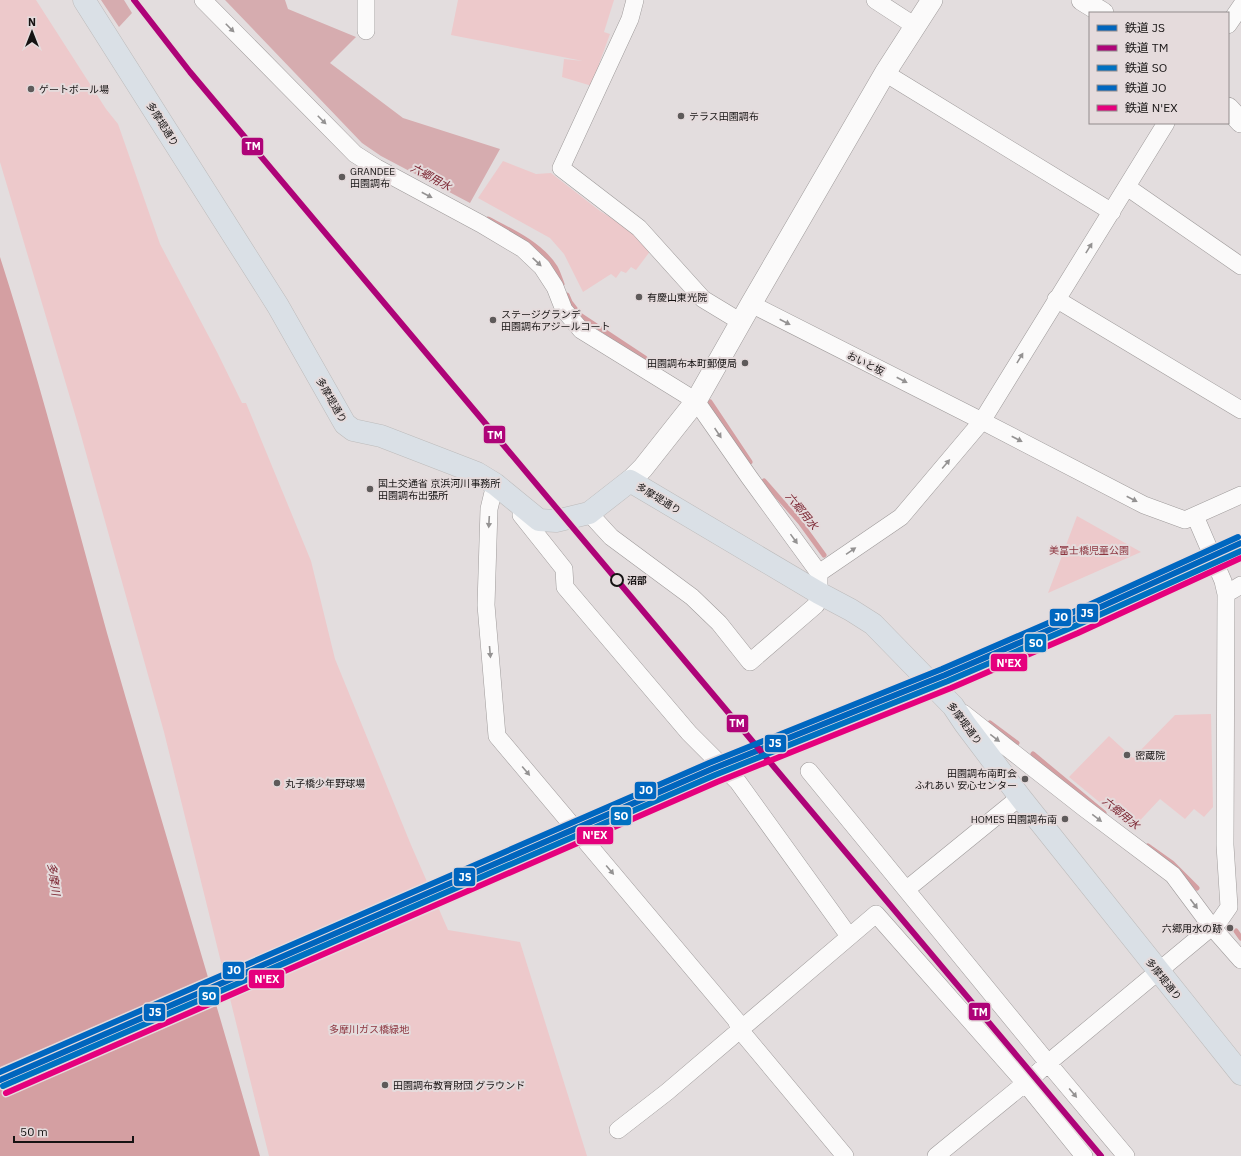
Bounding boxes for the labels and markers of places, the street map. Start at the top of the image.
place label: ゲートボール場 [39,83,109,96]
marker: ゲートボール場 [26,84,36,94]
place label: テラス田園調布 [689,110,759,123]
marker: テラス田園調布 [676,111,686,121]
place label: GRANDEE 田園調布 [350,165,395,190]
marker: GRANDEE 田園調布 [337,172,347,182]
place label: 有慶山東光院 [647,291,707,304]
marker: 有慶山東光院 [634,292,644,302]
place label: ステージグランデ 田園調布アジールコート [501,308,610,333]
marker: ステージグランデ 田園調布アジールコート [488,315,498,325]
place label: 田園調布本町郵便局 [647,357,737,370]
marker: 田園調布本町郵便局 [740,358,750,368]
place label: 国土交通省 京浜河川事務所 田園調布出張所 [378,477,500,502]
marker: 国土交通省 京浜河川事務所 田園調布出張所 [365,484,375,494]
marker: 沼部 [610,573,624,587]
place label: 沼部 [627,574,647,587]
place label: 密蔵院 [1135,749,1165,762]
marker: 密蔵院 [1122,750,1132,760]
place label: 田園調布南町会 ふれあい 安心センター [915,767,1017,792]
marker: 田園調布南町会 ふれあい 安心センター [1020,774,1030,784]
place label: 丸子橋少年野球場 [285,777,365,790]
marker: 丸子橋少年野球場 [272,778,282,788]
place label: HOMES 田園調布南 [971,813,1057,826]
marker: HOMES 田園調布南 [1060,814,1070,824]
place label: 六郷用水の跡 [1162,922,1222,935]
marker: 六郷用水の跡 [1225,923,1235,933]
place label: 田園調布教育財団 グラウンド [393,1079,525,1092]
marker: 田園調布教育財団 グラウンド [380,1080,390,1090]

